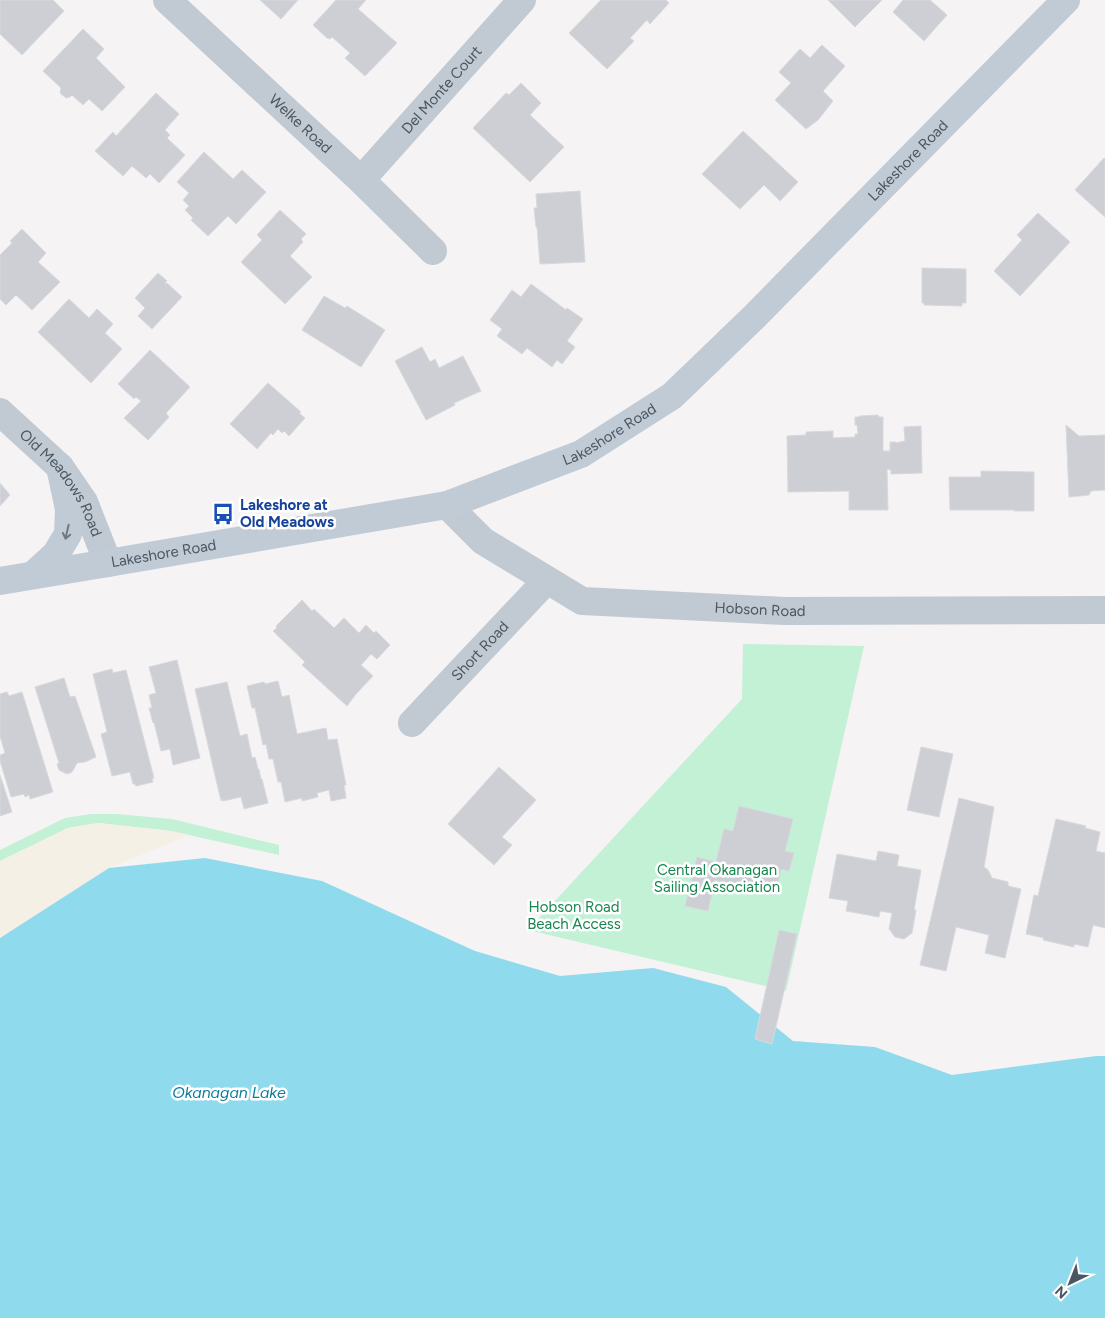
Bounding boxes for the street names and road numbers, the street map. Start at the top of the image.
street label: Del Monte Court [398,42,486,137]
street label: Welke Road [265,90,335,157]
street label: Lakeshore Road [864,116,952,205]
street label: Lakeshore Road [560,399,660,469]
street label: Old Meadows Road [16,426,106,539]
street label: Lakeshore Road [110,536,218,571]
street label: Hobson Road [714,599,806,620]
street label: Short Road [448,617,512,685]

